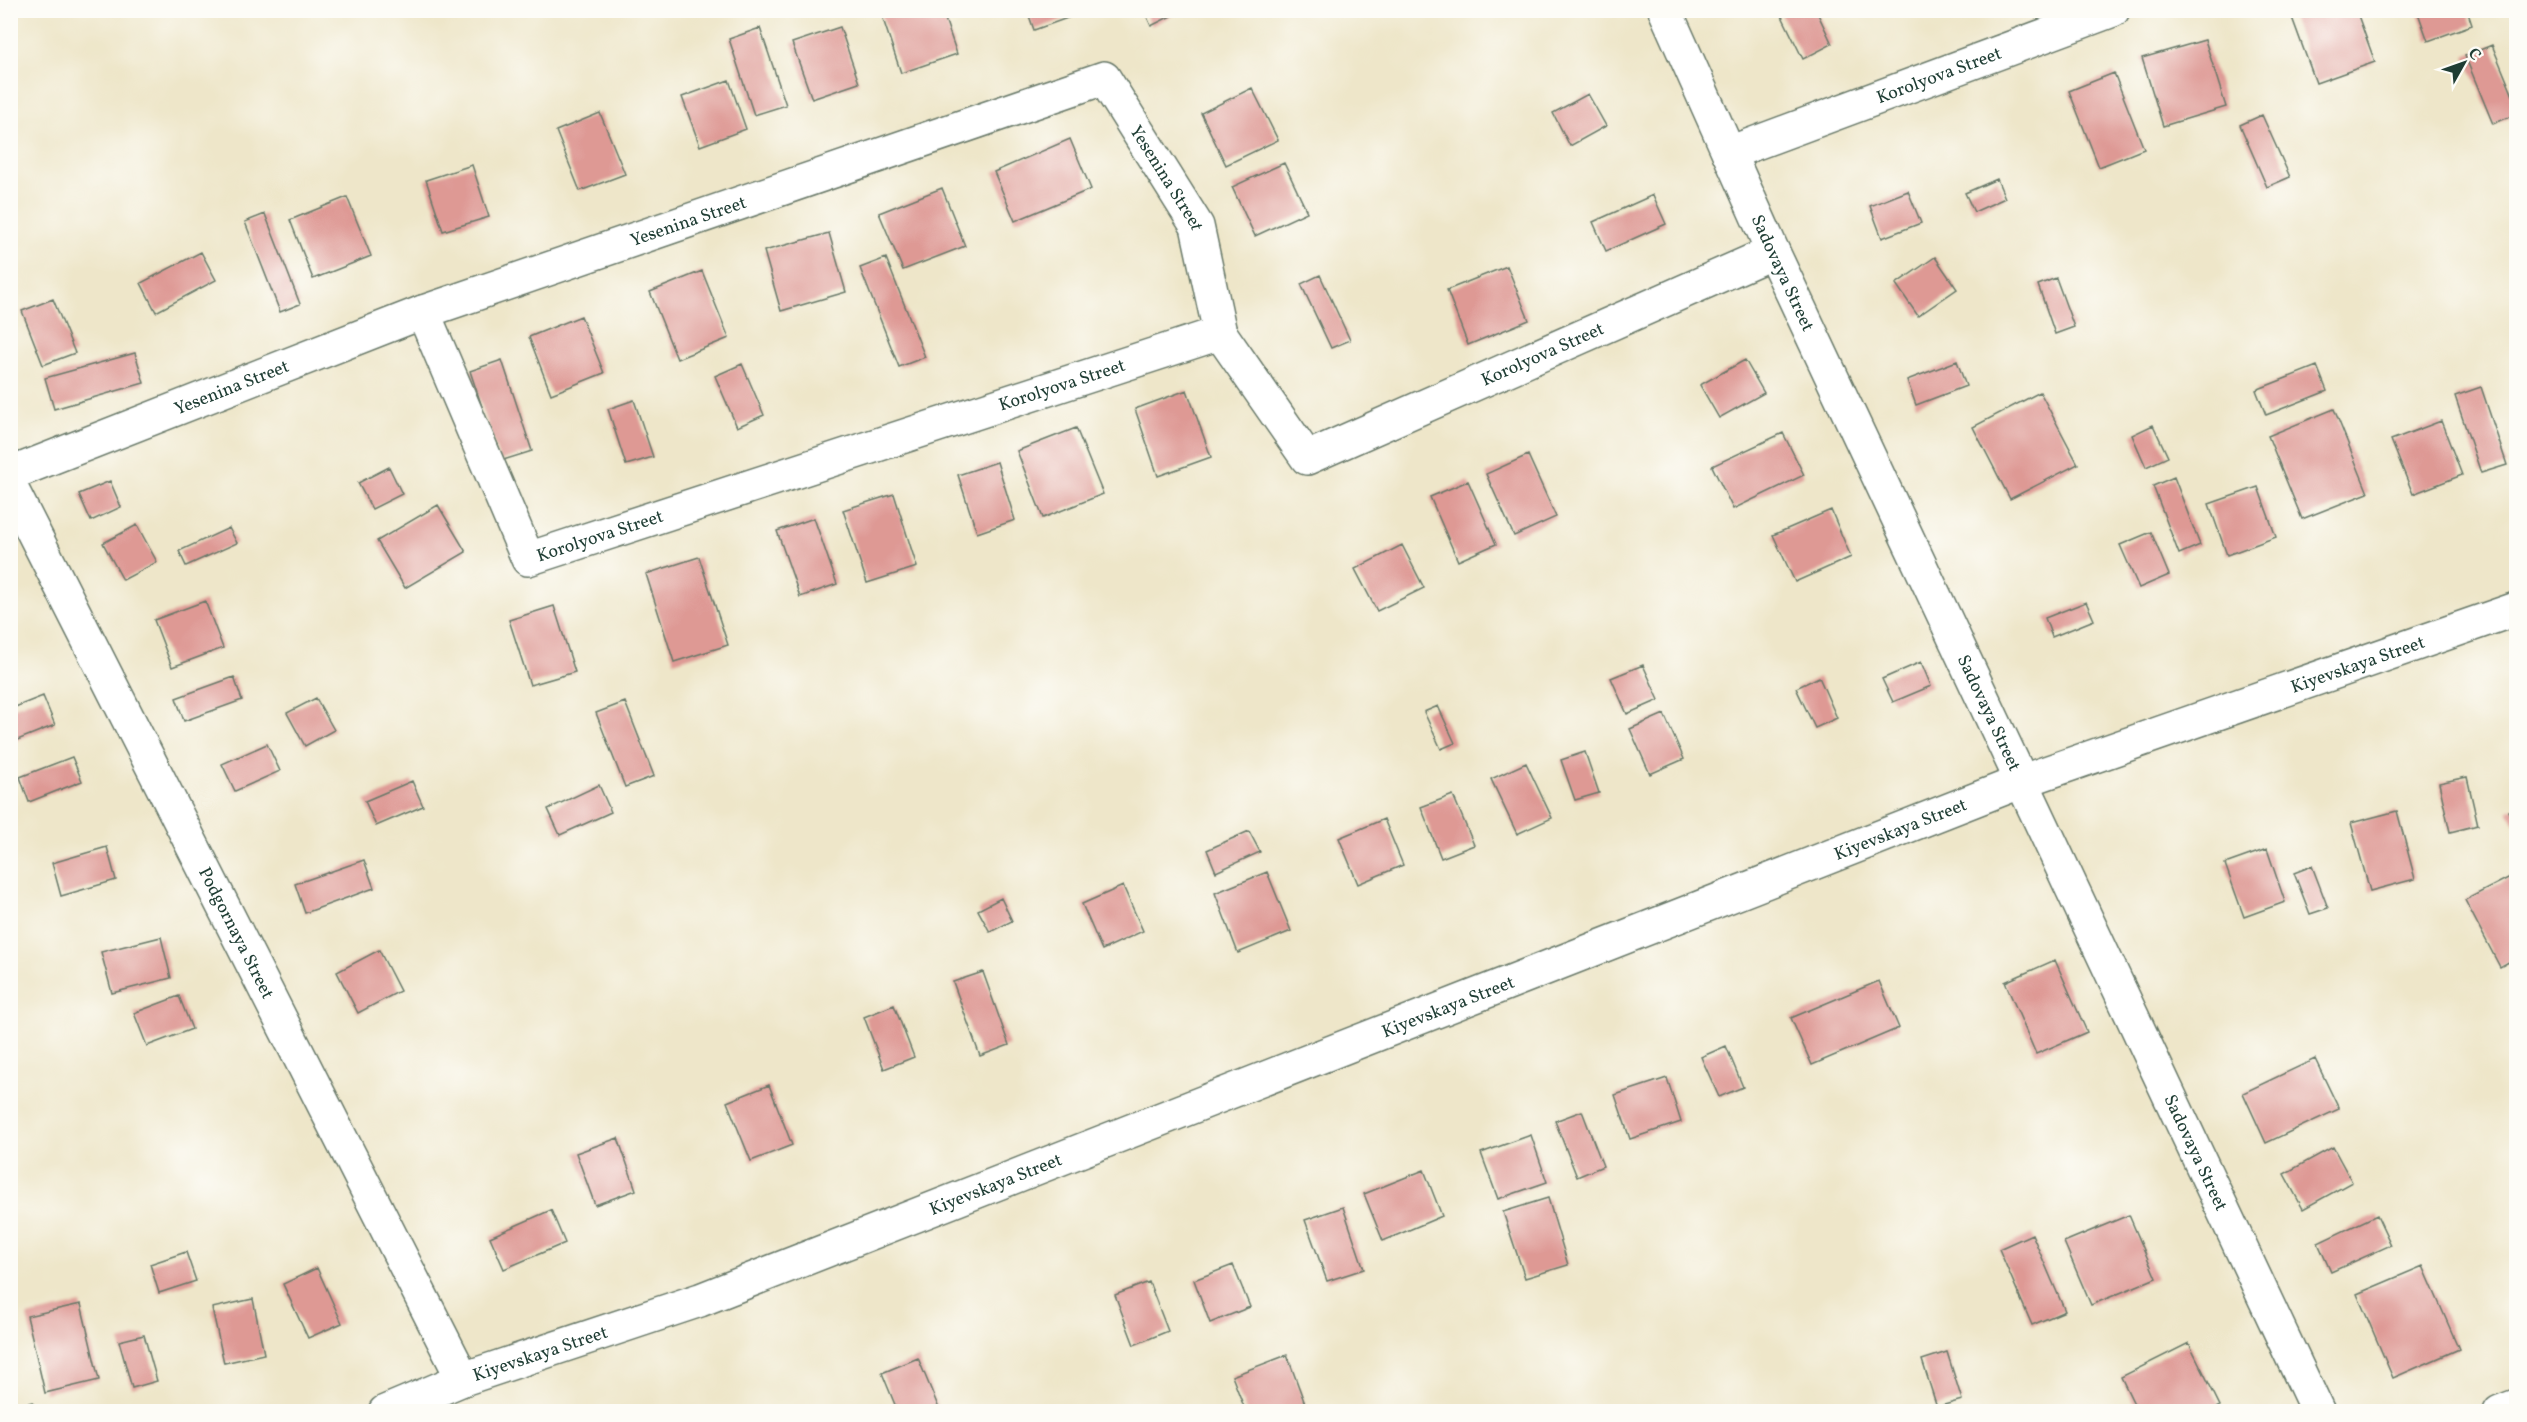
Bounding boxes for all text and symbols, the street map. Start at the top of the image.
north arrow [2434,33,2494,93]
street label: Korolyova Street [1873,42,2006,111]
text: С [2462,44,2486,66]
street label: Yesenina Street [1123,121,1209,233]
street label: Yesenina Street [627,191,750,254]
street label: Sadovaya Street [1744,211,1820,336]
street label: Korolyova Street [1478,317,1608,393]
street label: Korolyova Street [996,354,1129,418]
street label: Yesenina Street [171,355,293,422]
street label: Korolyova Street [534,505,667,569]
street label: Kiyevskaya Street [2288,631,2429,701]
street label: Sadovaya Street [1950,651,2026,776]
street label: Kiyevskaya Street [1831,793,1971,868]
street label: Podgornaya Street [191,863,279,1004]
street label: Kiyevskaya Street [1378,971,1519,1045]
street label: Sadovaya Street [2157,1091,2233,1216]
street label: Kiyevskaya Street [926,1148,1066,1223]
street label: Kiyevskaya Street [470,1321,611,1389]

